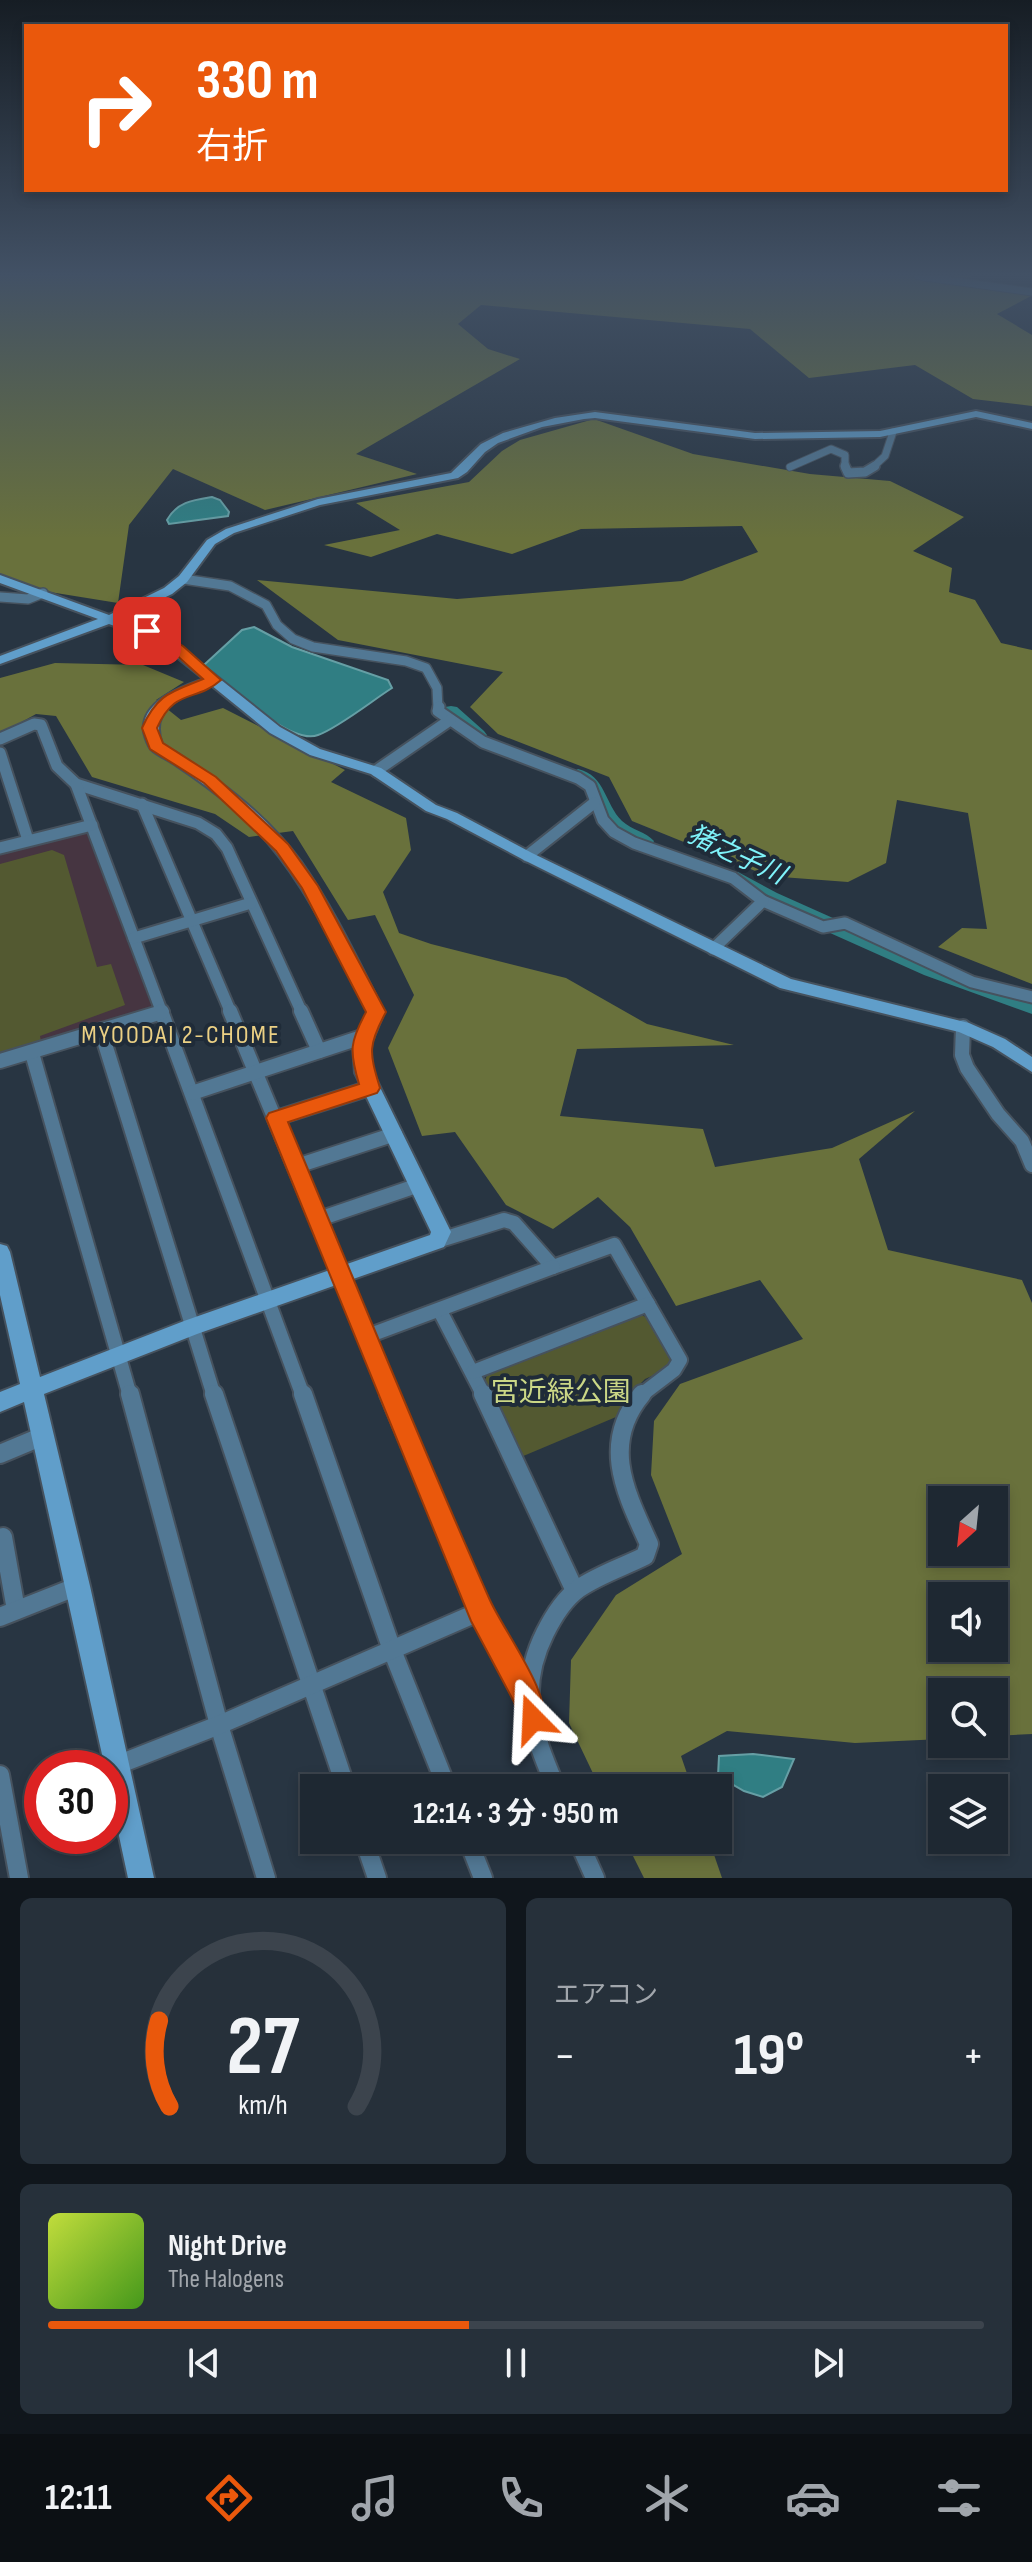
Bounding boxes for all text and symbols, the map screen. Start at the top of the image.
text: 330 m [196,48,319,115]
icon: right [64,56,168,160]
text: 右折 [196,126,268,169]
pin [113,597,181,665]
icon: arrive [125,609,169,653]
water label: 猪之子川 [683,819,793,893]
district label: MYOODAI 2-CHOME [81,1020,281,1051]
park label: 宮近緑公園 [491,1376,631,1409]
north arrow [928,1486,1008,1566]
map controls [928,1486,1008,1854]
button: sound [928,1582,1008,1662]
position arrow [491,1677,575,1761]
button: search [928,1678,1008,1758]
speed limit sign: 30 [24,1750,128,1854]
button: layers [928,1774,1008,1854]
text: 12:14 · 3 分 · 950 m [413,1796,619,1832]
text: エアコン [554,1980,658,2011]
text: 27 [227,1998,300,2098]
text: 19° [734,2020,804,2092]
text: − [554,2030,576,2083]
text: + [962,2030,984,2083]
text: km/h [238,2088,288,2123]
text: Night Drive [168,2228,287,2264]
text: The Halogens [168,2264,284,2295]
icon: previous [182,2341,226,2385]
icon: pause [494,2341,538,2385]
icon: next [806,2341,850,2385]
icon: directions [201,2470,257,2526]
icon: music [347,2470,403,2526]
icon: phone [493,2470,549,2526]
icon: climate [639,2470,695,2526]
icon: car [785,2470,841,2526]
icon: filters [931,2470,987,2526]
text: 12:11 [45,2477,112,2520]

